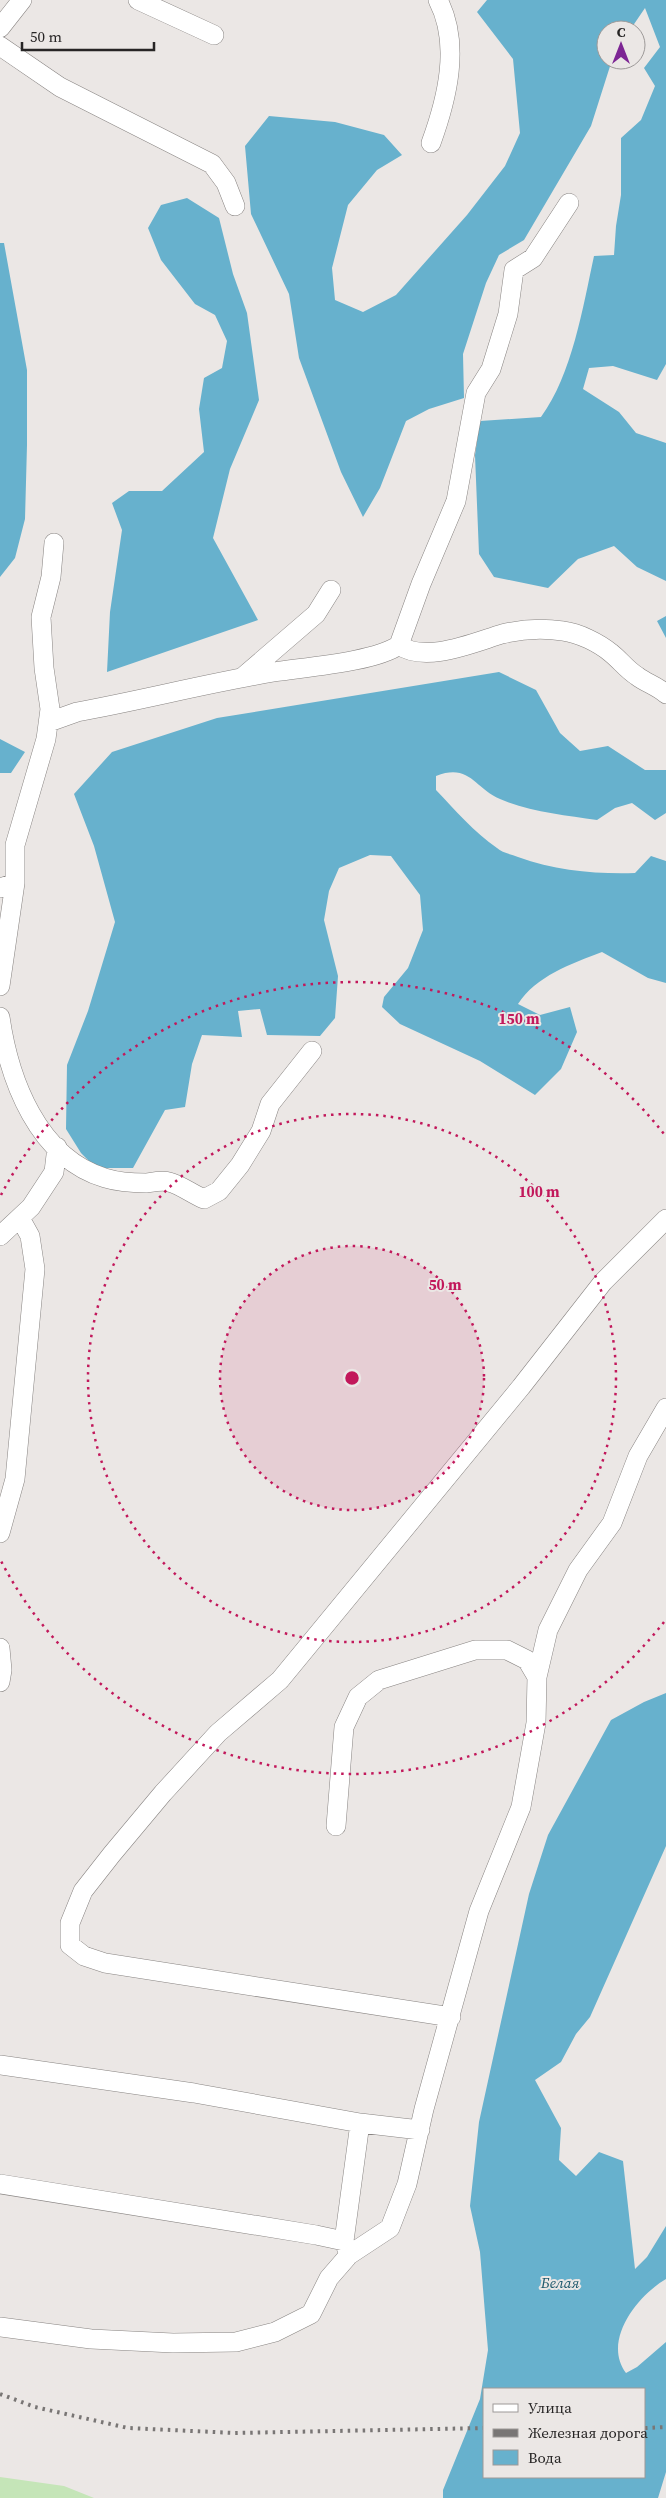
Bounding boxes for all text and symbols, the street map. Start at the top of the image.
scale bar [22,20,155,52]
north arrow [596,20,646,70]
text: С [617,22,626,42]
text: 50 m [30,26,62,47]
text: 150 m [498,1008,540,1029]
text: 100 m [518,1181,560,1202]
text: 50 m [428,1274,462,1295]
centre of rings [343,1369,361,1387]
water label: Белая [540,2272,580,2293]
legend [483,2388,646,2478]
text: Улица [528,2397,572,2418]
text: Железная дорога [528,2422,648,2443]
text: Вода [528,2447,562,2468]

